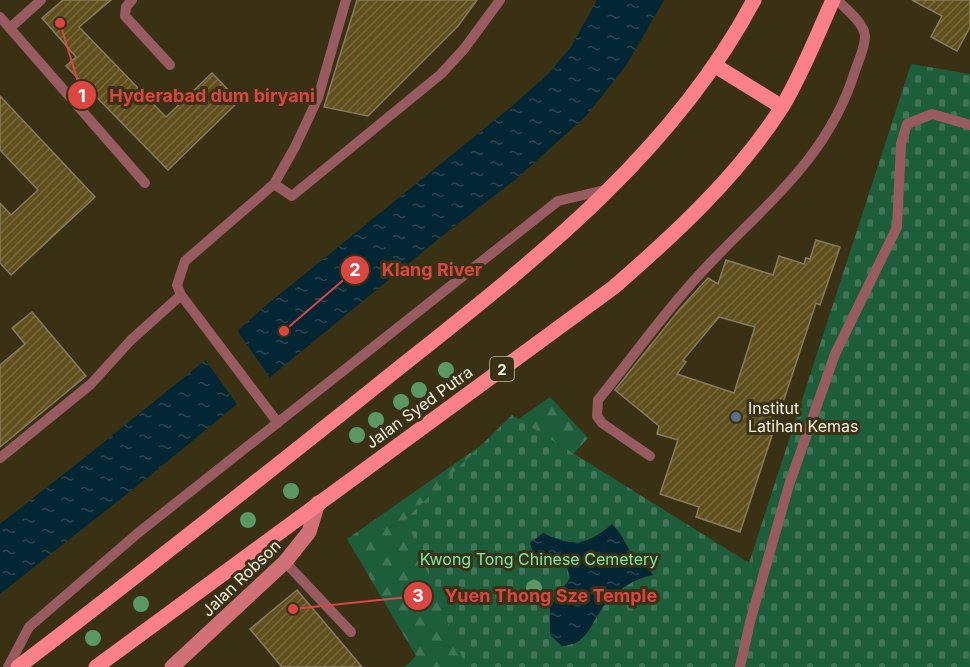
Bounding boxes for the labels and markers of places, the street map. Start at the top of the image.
callout: Hyderabad dum biryani [67,77,327,113]
callout: Klang River [340,252,494,288]
place label: Institut Latihan Kemas [748,398,858,436]
marker: Institut Latihan Kemas [729,410,743,424]
callout: Yuen Thong Sze Temple [403,578,669,614]

